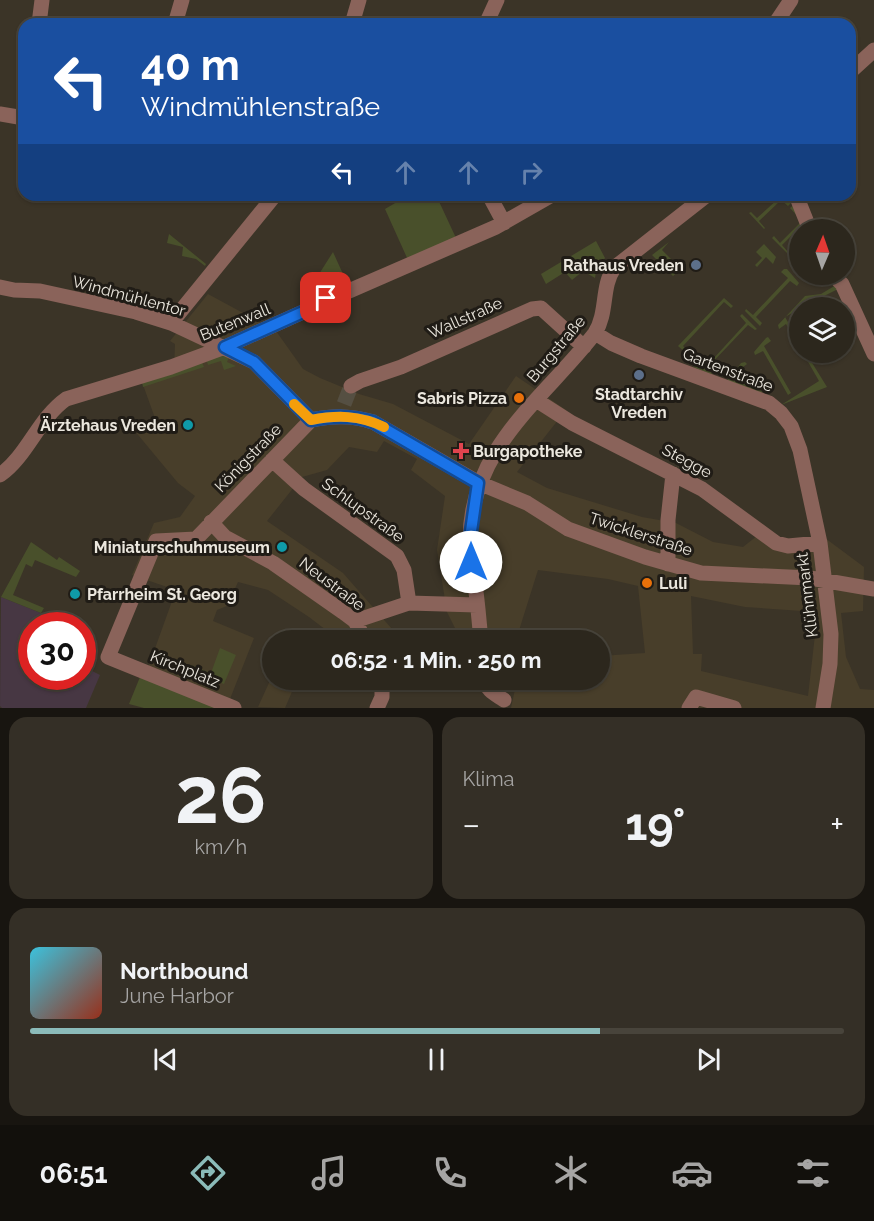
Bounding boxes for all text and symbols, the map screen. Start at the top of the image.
text: 40 m [141,41,240,90]
icon: left [42,42,120,120]
text: Windmühlenstraße [141,91,380,122]
icon: left [326,156,359,189]
icon: ahead [389,156,422,189]
icon: ahead [452,156,485,189]
icon: right [515,156,548,189]
north arrow [789,219,855,285]
map controls [789,219,855,363]
place label: Rathaus Vreden [563,256,684,275]
marker: Rathaus Vreden [689,258,703,272]
street label: Windmühlentor [70,272,188,320]
pin [300,272,351,323]
icon: arrive [309,281,342,314]
street label: Wallstraße [425,293,505,343]
button: layers [789,297,855,363]
street label: Butenwall [197,299,274,345]
street label: Burgstraße [523,312,589,386]
street label: Gartenstraße [680,344,776,396]
marker: Stadtarchiv Vreden [632,368,646,382]
place label: Stadtarchiv Vreden [595,385,683,422]
place label: Sabris Pizza [417,389,507,408]
marker: Sabris Pizza [512,391,526,405]
place label: Ärztehaus Vreden [40,415,176,435]
marker: Ärztehaus Vreden [181,418,195,432]
street label: Königstraße [211,420,285,496]
street label: Stegge [659,440,715,482]
place label: Burgapotheke [473,442,583,461]
marker: Burgapotheke [454,444,468,458]
street label: Schlupstraße [318,474,408,546]
street label: Twicklerstraße [587,508,695,560]
position arrow [439,530,503,594]
place label: Miniaturschuhmuseum [94,538,270,557]
marker: Miniaturschuhmuseum [275,540,289,554]
street label: Klühnmarkt [792,551,822,639]
street label: Neustraße [296,553,368,615]
place label: Luli [659,574,687,593]
marker: Luli [640,576,654,590]
place label: Pfarrheim St. Georg [87,585,237,604]
marker: Pfarrheim St. Georg [68,587,82,601]
speed limit sign: 30 [18,612,96,690]
street label: Kirchplatz [147,646,223,692]
text: 06:52 · 1 Min. · 250 m [331,647,541,673]
text: 26 [175,750,266,841]
text: Klima [463,767,514,791]
text: 19° [625,798,685,851]
text: − [463,805,480,844]
text: + [830,805,844,844]
text: km/h [194,835,247,859]
text: Northbound [120,958,249,984]
text: June Harbor [120,984,234,1008]
icon: previous [149,1043,182,1076]
icon: pause [420,1043,453,1076]
icon: next [692,1043,725,1076]
icon: directions [187,1152,229,1194]
icon: music [308,1152,350,1194]
icon: phone [429,1152,471,1194]
icon: climate [550,1152,592,1194]
icon: car [671,1152,713,1194]
icon: filters [792,1152,834,1194]
text: 06:51 [40,1158,108,1189]

